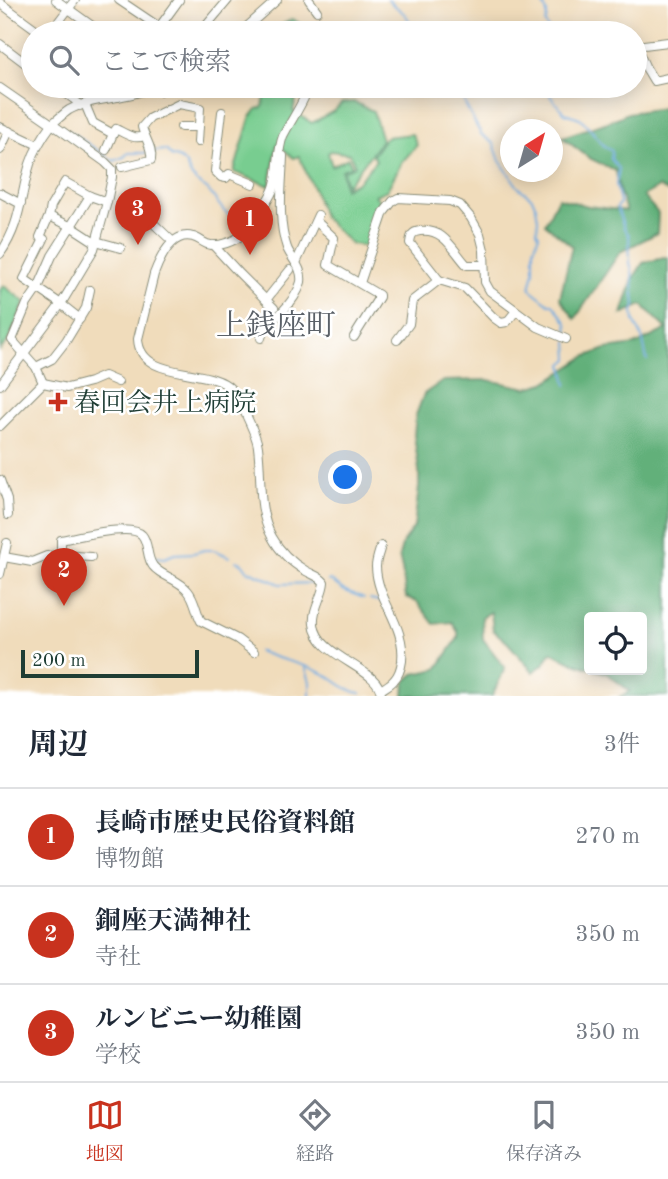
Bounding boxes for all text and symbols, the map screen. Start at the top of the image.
search box [21,21,647,98]
icon: search [45,41,83,79]
text: ここで検索 [101,50,231,76]
north arrow [500,119,563,182]
pin: 3 [115,187,161,245]
pin: 1 [227,197,273,255]
district label: 上銭座町 [216,309,336,342]
place label: 春回会井上病院 [74,389,256,417]
marker: 春回会井上病院 [48,392,68,412]
your location [328,460,362,494]
pin: 2 [41,548,87,606]
map controls [584,612,647,675]
button: locate [584,612,647,675]
scale bar [21,647,200,679]
text: 200 m [32,652,85,671]
text: 周辺 [28,731,88,761]
text: 3件 [604,733,640,756]
text: 長崎市歴史民俗資料館 [95,811,355,837]
text: 1 [44,825,58,848]
text: 270 m [575,825,640,848]
text: 博物館 [95,848,164,871]
text: 銅座天満神社 [95,909,251,935]
text: 2 [44,923,58,946]
text: 350 m [575,923,640,946]
text: 寺社 [95,946,141,969]
text: ルンビニー幼稚園 [95,1007,302,1033]
text: 3 [44,1021,58,1044]
text: 350 m [575,1021,640,1044]
text: 学校 [95,1044,141,1067]
tab: 地図 [86,1096,124,1167]
tab: 経路 [296,1096,334,1167]
tab: 保存済み [506,1096,582,1167]

